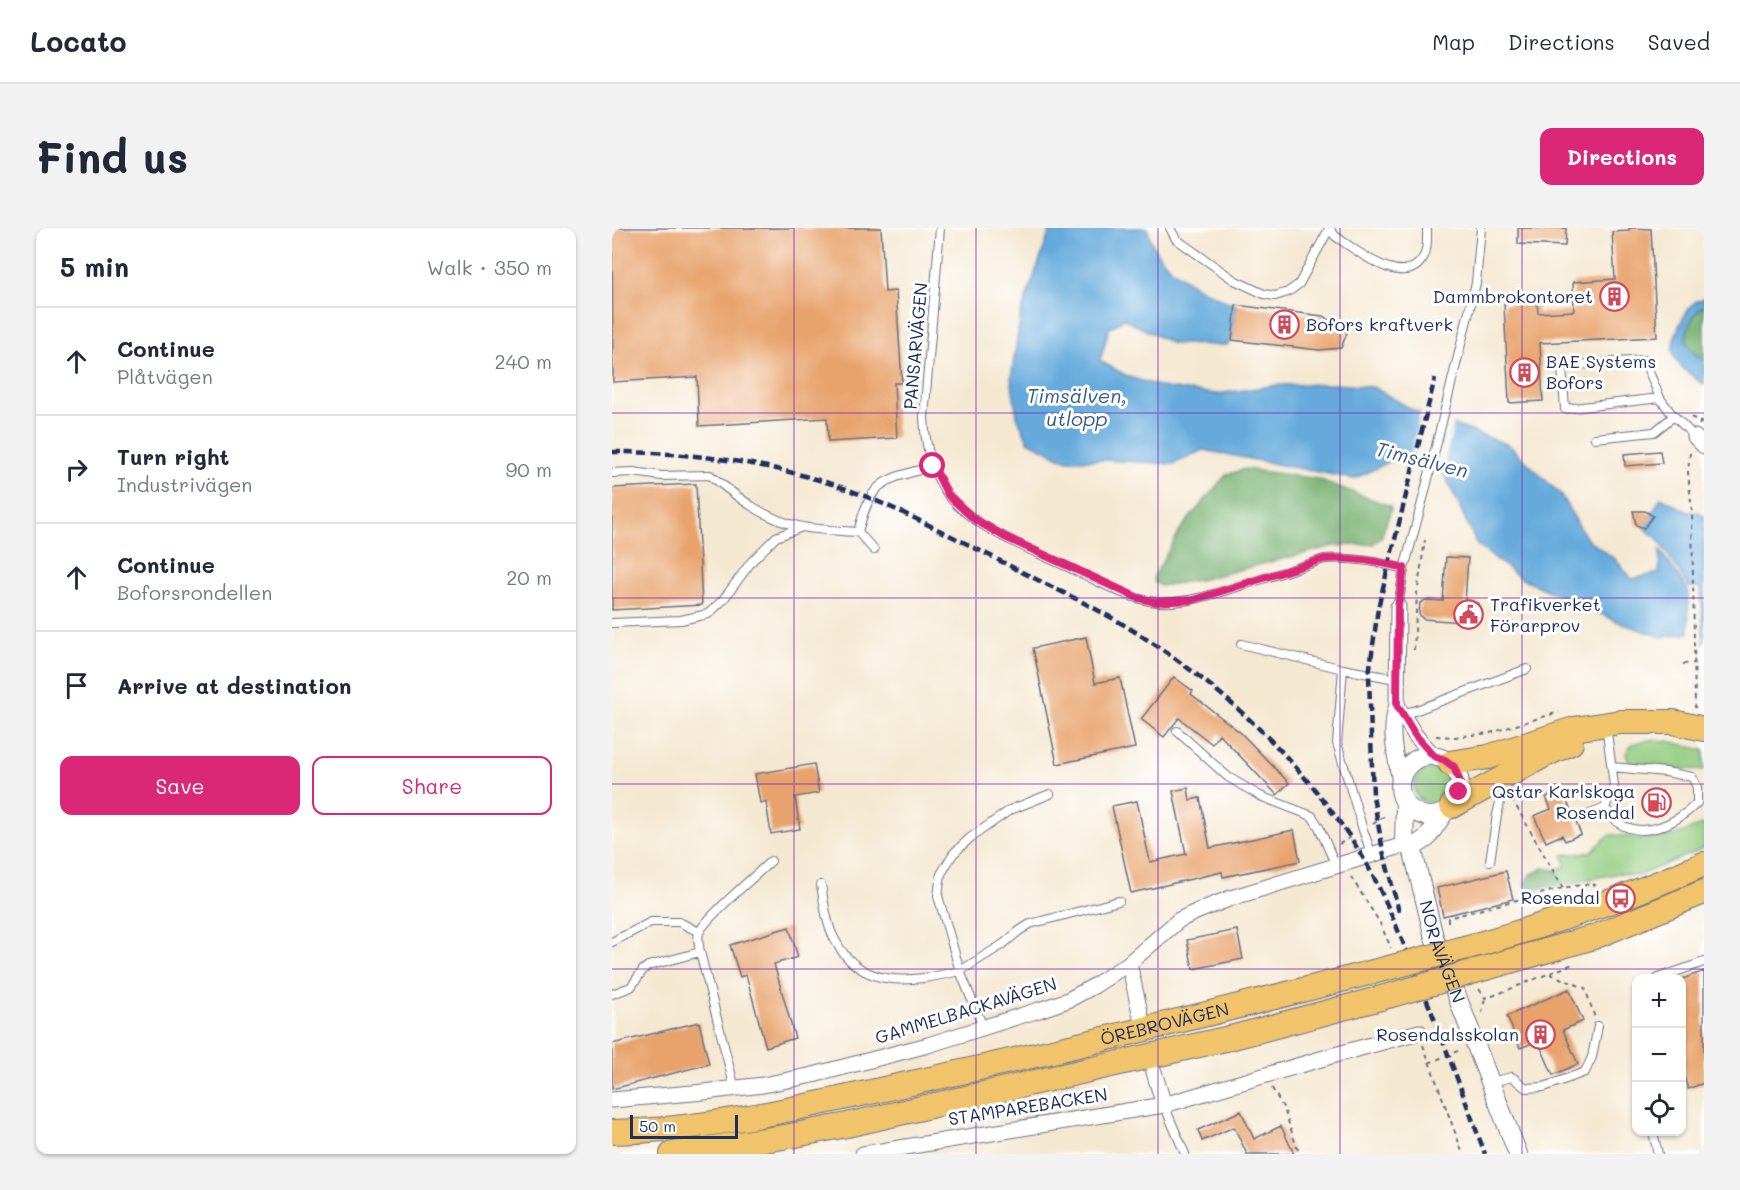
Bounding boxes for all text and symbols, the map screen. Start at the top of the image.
text: Locato [30,23,127,59]
text: Map [1432,28,1475,55]
text: Directions [1508,28,1615,55]
text: Saved [1648,28,1710,55]
button: Directions [1540,128,1704,185]
text: Find us [36,129,188,184]
text: 5 min [60,250,129,284]
text: Walk · 350 m [427,254,552,280]
street label: PANSARVÄGEN [897,281,933,411]
building icon: Dammbrokontoret [1598,281,1630,313]
place label: Dammbrokontoret [1433,284,1593,308]
building icon: Bofors kraftverk [1269,309,1301,341]
place label: Bofors kraftverk [1306,312,1453,336]
text: Continue [117,334,215,363]
icon: ahead [60,345,93,378]
text: 240 m [494,348,552,374]
place label: BAE Systems Bofors [1546,349,1656,394]
building icon: BAE Systems Bofors [1509,356,1541,388]
text: Plåtvägen [117,363,213,389]
water label: Timsälven, utlopp [1027,382,1127,431]
water label: Timsälven [1373,435,1471,483]
text: Turn right [117,442,229,471]
route start [919,452,945,478]
icon: right [60,453,93,486]
text: 90 m [506,456,552,482]
text: Industrivägen [117,471,252,497]
text: Continue [117,550,215,579]
icon: ahead [60,561,93,594]
text: 20 m [506,564,552,590]
text: Boforsrondellen [117,579,272,605]
place label: Trafikverket Förarprov [1490,592,1601,637]
public building icon: Trafikverket Förarprov [1453,599,1485,631]
icon: arrive [60,669,93,702]
text: Arrive at destination [117,671,352,700]
button: Save [60,756,300,815]
button: Share [312,756,552,815]
route end [1445,778,1471,804]
place label: Qstar Karlskoga Rosendal [1492,779,1635,824]
fuel station icon: Qstar Karlskoga Rosendal [1640,786,1672,818]
bus stop icon: Rosendal [1605,882,1637,914]
place label: Rosendal [1521,885,1600,909]
street label: NORAVÄGEN [1414,898,1471,1006]
street label: GAMMELBACKAVÄGEN [872,971,1059,1049]
map controls [1632,974,1686,1136]
button: + [1632,974,1686,1028]
street label: ÖREBROVÄGEN [1098,996,1231,1050]
building icon: Rosendalsskolan [1524,1019,1556,1051]
place label: Rosendalsskolan [1376,1022,1519,1046]
button: − [1632,1028,1686,1082]
street label: STAMPAREBACKEN [947,1082,1109,1130]
button: locate [1632,1082,1686,1136]
scale bar [630,1112,738,1140]
text: 50 m [639,1115,676,1136]

